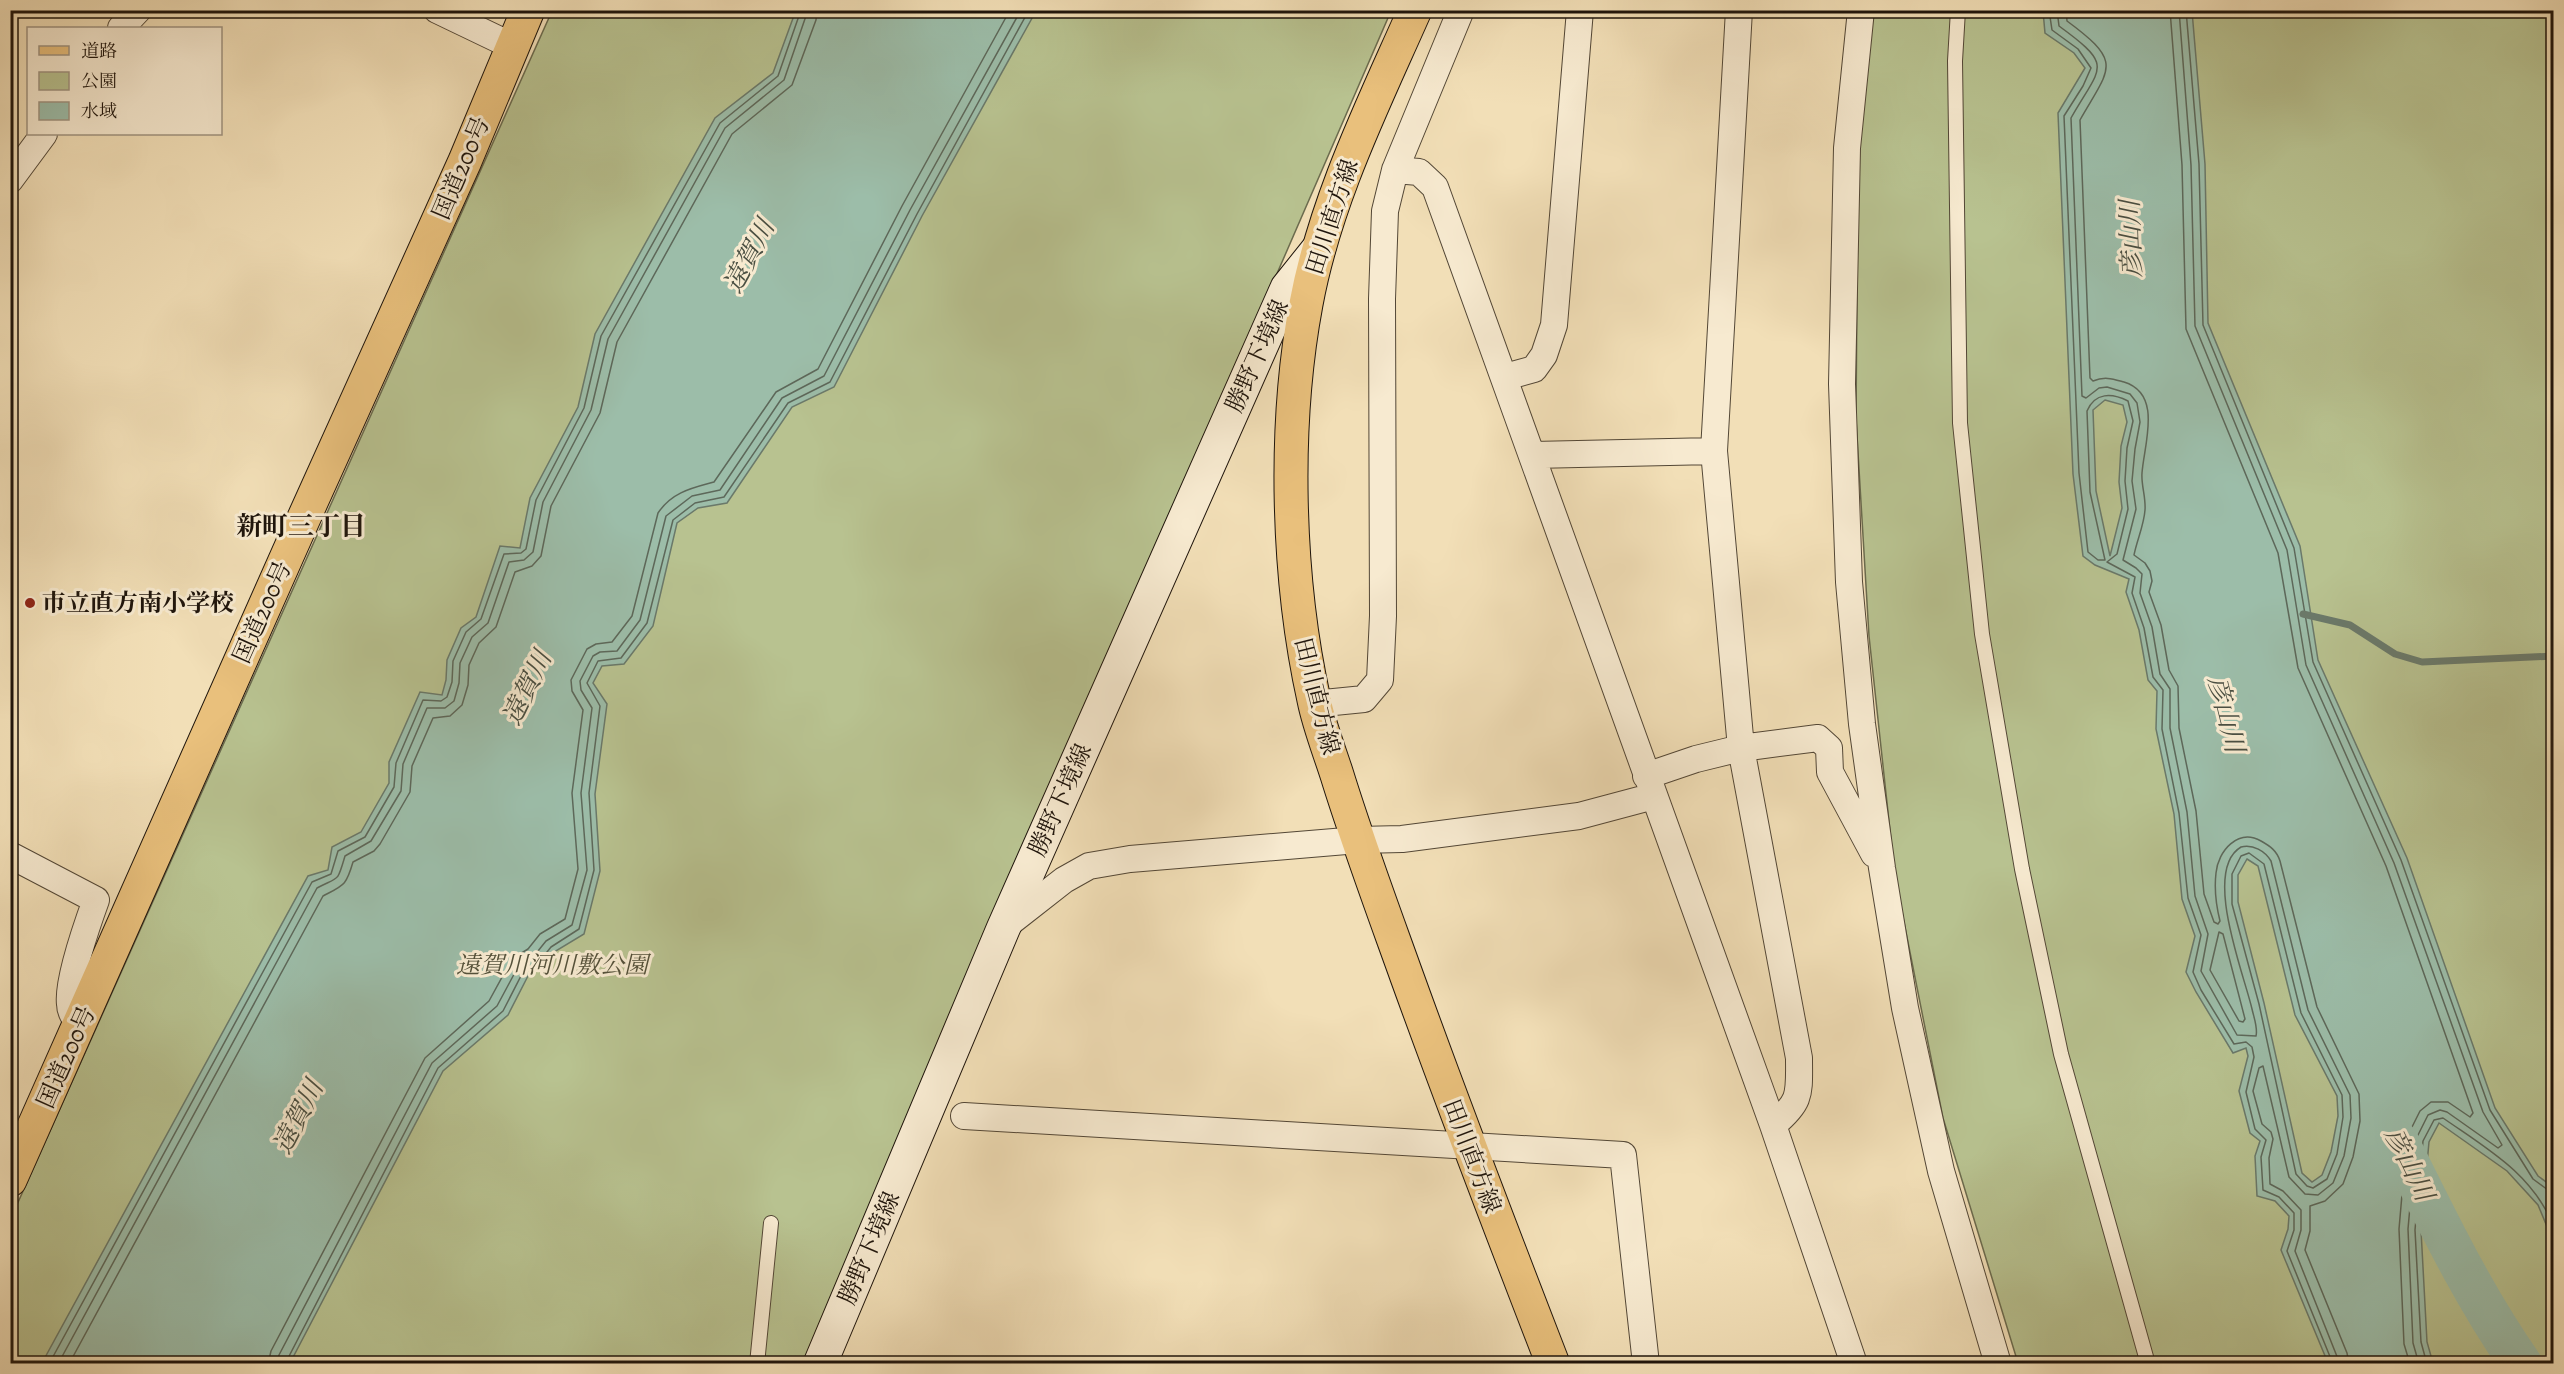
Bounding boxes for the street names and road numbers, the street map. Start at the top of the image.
street label: 国道200号 [425,112,497,224]
street label: 田川直方線 [1298,155,1366,279]
street label: 勝野下境線 [1218,295,1296,417]
street label: 国道200号 [225,556,299,668]
street label: 田川直方線 [1287,634,1347,758]
street label: 勝野下境線 [1021,739,1099,861]
street label: 国道200号 [29,1001,103,1113]
street label: 田川直方線 [1436,1094,1508,1218]
street label: 勝野下境線 [831,1187,907,1309]

